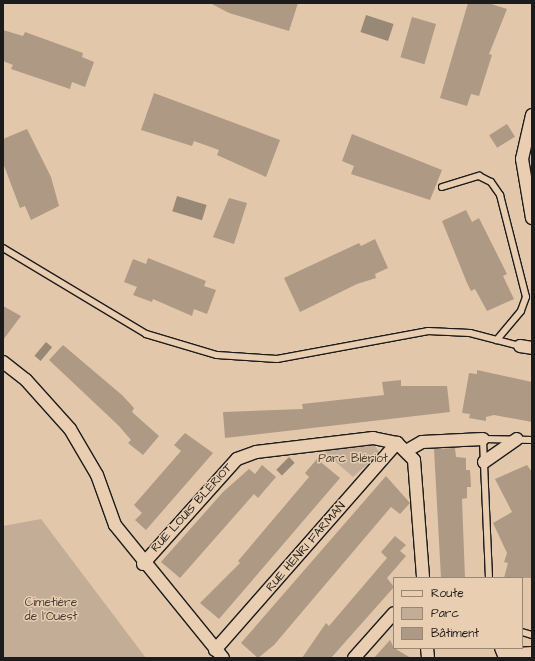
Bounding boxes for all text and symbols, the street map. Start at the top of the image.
park label: Parc Blériot [318,452,388,466]
street label: RUE LOUIS BLÉRIOT [148,461,236,555]
street label: RUE HENRI FARMAN [263,499,349,595]
legend [393,577,523,649]
text: Route [431,585,464,602]
park label: Cimetière de l'Ouest [25,596,77,624]
text: Parc [431,605,459,622]
text: Bâtiment [431,625,479,642]

